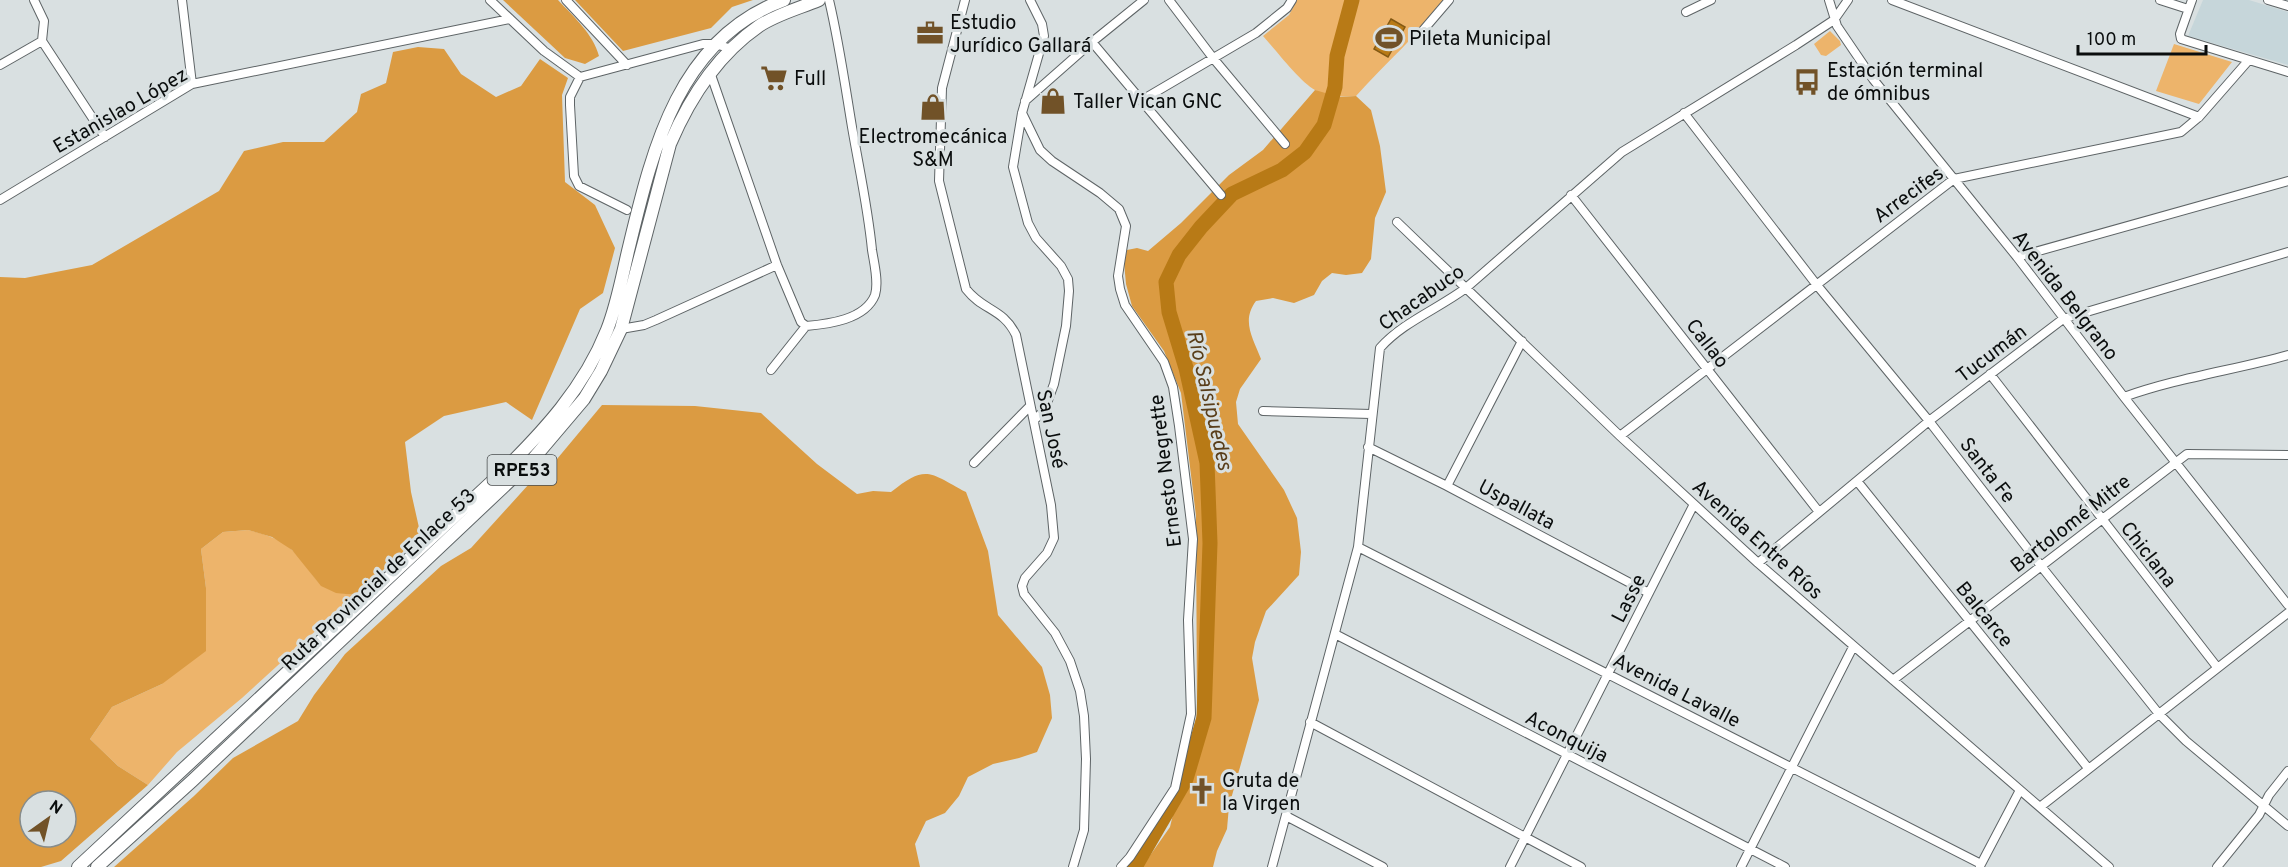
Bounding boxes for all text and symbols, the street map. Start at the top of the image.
place label: Estudio Jurídico Gallará [950,11,1091,60]
office icon: Estudio Jurídico Gallará [915,18,945,48]
scale bar [2078,18,2206,56]
sports icon: Pileta Municipal [1374,23,1404,53]
place label: Pileta Municipal [1409,27,1551,53]
text: 100 m [2087,29,2136,52]
place label: Estación terminal de ómnibus [1827,59,1983,108]
street label: Estanislao López [49,63,193,161]
supermarket icon: Full [759,63,789,93]
place label: Full [794,67,826,93]
bus stop icon: Estación terminal de ómnibus [1792,67,1822,97]
shop icon: Taller Vican GNC [1038,86,1068,116]
place label: Taller Vican GNC [1073,90,1223,116]
shop icon: Electromecánica S&M [918,92,948,122]
place label: Electromecánica S&M [859,125,1007,174]
street label: Arrecifes [1869,161,1950,230]
street label: Avenida Belgrano [2006,226,2123,367]
street label: Chacabuco [1374,260,1470,338]
street label: Callao [1679,314,1734,374]
street label: Tucumán [1952,320,2033,390]
water label: Río Salsipuedes [1179,328,1238,473]
street label: San José [1029,387,1071,472]
street label: Ernesto Negrette [1145,393,1189,549]
street label: Santa Fe [1953,433,2020,509]
road number: RPE53 [488,455,556,485]
street label: Bartolomé Mitre [2006,469,2137,580]
street label: Uspallata [1473,475,1559,537]
street label: Avenida Entre Ríos [1686,475,1828,606]
street label: Ruta Provincial de Enlace 53 [277,484,482,677]
street label: Chiclana [2113,517,2181,594]
street label: Lasse [1607,570,1653,628]
street label: Balcarce [1949,577,2018,654]
street label: Avenida Lavalle [1608,648,1744,735]
street label: Aconquija [1520,706,1612,770]
place label: Gruta de la Virgen [1222,769,1300,818]
church icon: Gruta de la Virgen [1187,776,1217,806]
north arrow [18,789,78,849]
text: N [45,797,66,820]

